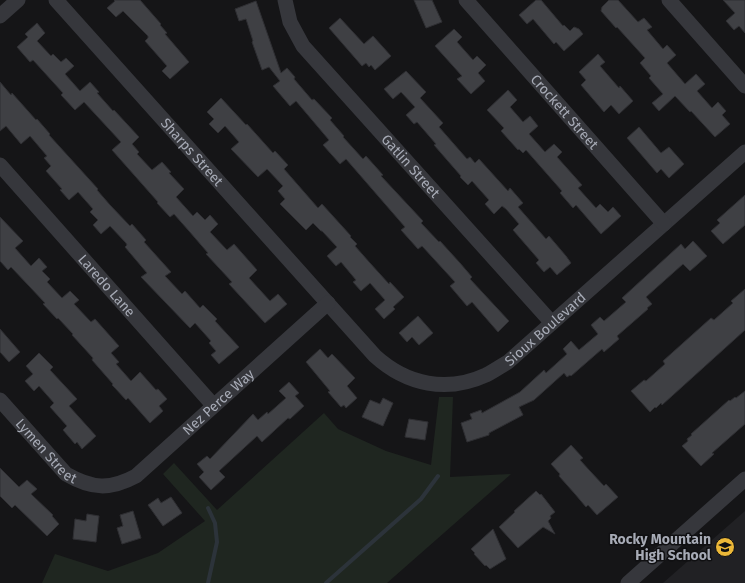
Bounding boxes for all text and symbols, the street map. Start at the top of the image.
street label: Crockett Street [527,71,603,153]
street label: Sharps Street [157,114,228,190]
street label: Gatlin Street [378,131,444,202]
street label: Laredo Lane [75,251,139,320]
street label: Sioux Boulevard [501,289,589,369]
street label: Nez Perce Way [179,365,258,438]
street label: Lymen Street [12,415,81,487]
place label: Rocky Mountain High School [609,531,712,564]
school or university icon: Rocky Mountain High School [714,536,736,558]

